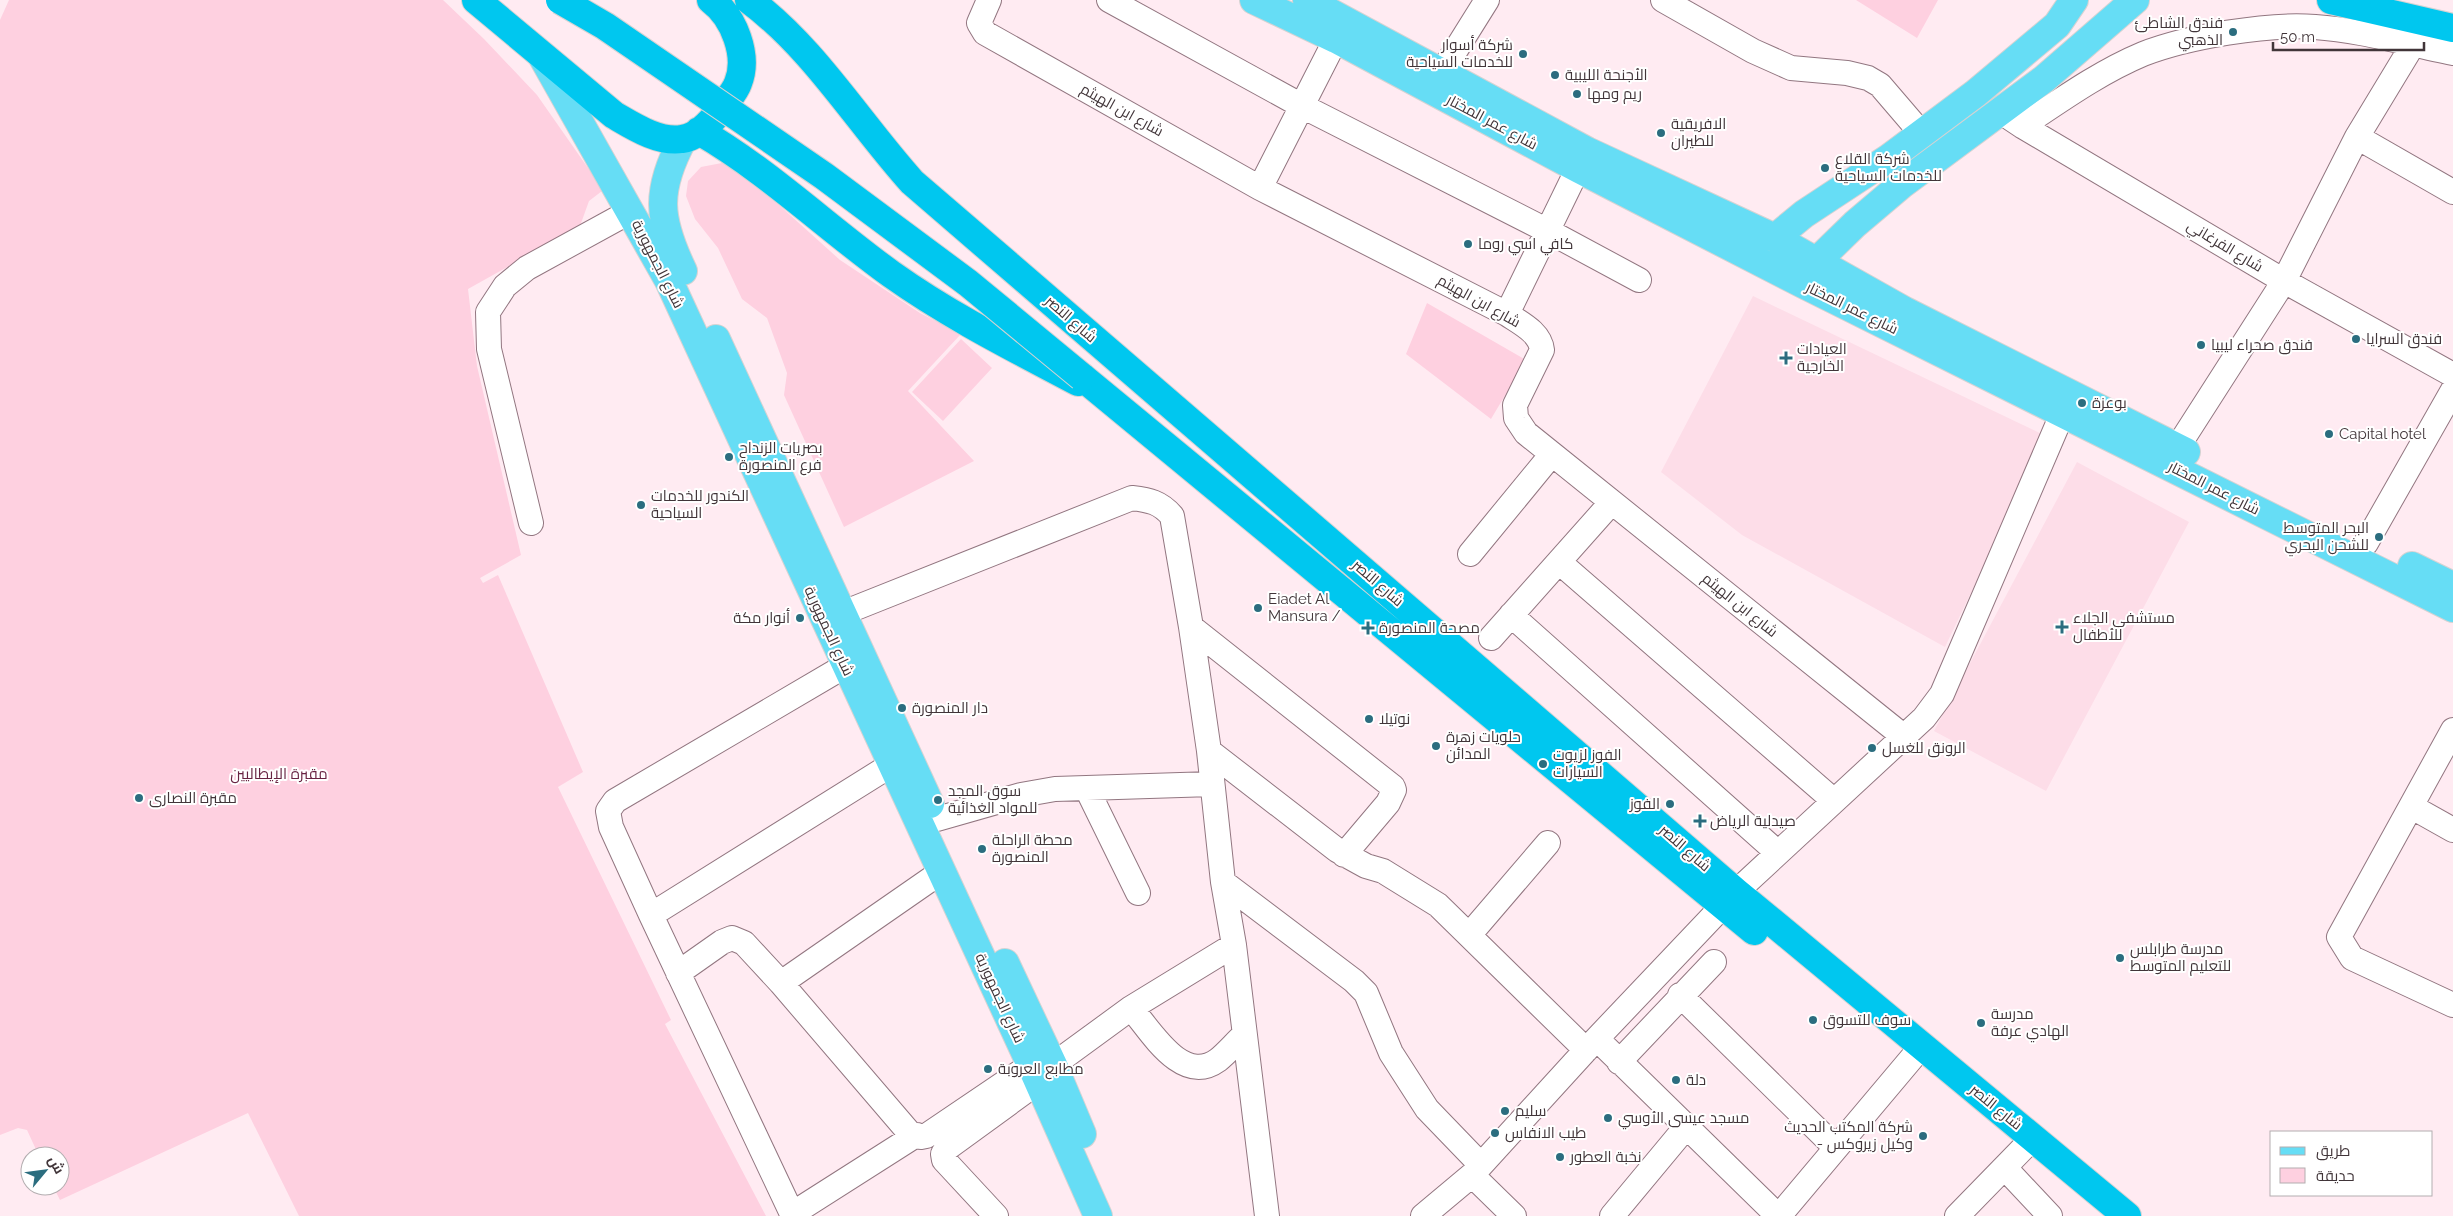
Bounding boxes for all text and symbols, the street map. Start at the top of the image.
place label: فندق الشاطئ الذهبي [2135,14,2223,52]
scale bar [2273,20,2424,52]
marker: فندق الشاطئ الذهبي [2227,26,2239,38]
text: 50 m [2280,28,2315,46]
place label: شركة أسوار للخدمات السياحية [1406,35,1513,71]
marker: شركة أسوار للخدمات السياحية [1517,48,1529,60]
place label: الأجنحة الليبية [1565,66,1648,84]
marker: الأجنحة الليبية [1549,69,1561,81]
street label: شارع ابن الهيثم [1076,80,1167,142]
place label: ريم ومها [1587,85,1642,104]
marker: ريم ومها [1571,88,1583,100]
street label: شارع عمر المختار [1442,90,1541,155]
place label: الافريقية للطيران [1671,115,1726,151]
marker: الافريقية للطيران [1655,127,1667,139]
place label: شركة القلاع للخدمات السياحية [1835,150,1942,185]
marker: شركة القلاع للخدمات السياحية [1819,162,1831,174]
street label: شارع الفرغاني [2182,216,2266,278]
street label: شارع الجمهورية [626,217,688,312]
place label: كافي اسي روما [1478,235,1573,256]
marker: كافي اسي روما [1462,238,1474,250]
street label: شارع ابن الهيثم [1433,271,1524,333]
street label: شارع عمر المختار [1801,277,1901,340]
street label: شارع النصر [1040,291,1100,348]
place label: فندق السرايا [2366,330,2442,349]
marker: فندق السرايا [2350,333,2362,345]
place label: فندق صحراء ليبيا [2211,336,2313,355]
marker: فندق صحراء ليبيا [2195,339,2207,351]
place label: العيادات الخارجية [1797,340,1847,375]
marker: العيادات الخارجية [1779,351,1793,365]
place label: بوعزة [2092,394,2127,412]
marker: بوعزة [2076,397,2088,409]
place label: Capital hotel [2339,425,2427,443]
marker: Capital hotel [2323,428,2335,440]
place label: بصريات الزنداح فرع المنصورة [739,439,823,476]
marker: بصريات الزنداح فرع المنصورة [723,451,735,463]
street label: شارع عمر المختار [2163,457,2263,521]
place label: الكندور للخدمات السياحية [651,487,749,522]
marker: الكندور للخدمات السياحية [635,499,647,511]
place label: البحر المتوسط للشحن البحري [2283,519,2369,557]
marker: البحر المتوسط للشحن البحري [2373,531,2385,543]
street label: شارع النصر [1347,555,1407,612]
street label: شارع ابن الهيثم [1697,569,1781,642]
street label: شارع الجمهورية [799,583,858,679]
place label: Eiadet Al Mansura / [1268,590,1340,625]
marker: Eiadet Al Mansura / [1252,602,1264,614]
place label: أنوار مكة [733,608,790,627]
place label: مستشفى الجلاء للأطفال [2073,609,2175,644]
marker: أنوار مكة [794,612,806,624]
place label: مصحة المنصورة [1379,619,1480,637]
marker: مستشفى الجلاء للأطفال [2055,620,2069,634]
marker: مصحة المنصورة [1361,621,1375,635]
place label: دار المنصورة [912,699,988,717]
marker: دار المنصورة [896,702,908,714]
place label: نوتيلا [1379,710,1410,728]
marker: نوتيلا [1363,713,1375,725]
place label: حلويات زهرة المدائن [1446,728,1521,764]
place label: الرونق للغسل [1882,739,1966,758]
marker: حلويات زهرة المدائن [1430,740,1442,752]
marker: الرونق للغسل [1866,742,1878,754]
place label: الفوز لزيوت السيارات [1553,746,1622,781]
marker: الفوز لزيوت السيارات [1537,758,1549,770]
park label: مقبرة الإيطاليين [230,765,328,784]
place label: سوق المجد للمواد الغذائية [948,782,1037,817]
place label: مقبرة النصارى [149,789,237,808]
marker: مقبرة النصارى [133,792,145,804]
marker: سوق المجد للمواد الغذائية [932,794,944,806]
place label: الفوز [1629,795,1660,813]
marker: الفوز [1664,798,1676,810]
place label: صيدلية الرياض [1710,812,1796,831]
marker: صيدلية الرياض [1694,815,1706,827]
street label: شارع النصر [1654,820,1714,877]
place label: محطة الراحلة المنصورة [992,831,1073,866]
marker: محطة الراحلة المنصورة [976,843,988,855]
place label: مدرسة طرابلس للتعليم المتوسط [2130,940,2231,976]
street label: شارع الجمهورية [970,950,1029,1046]
marker: مدرسة طرابلس للتعليم المتوسط [2114,952,2126,964]
place label: مدرسة الهادي عرفة [1991,1005,2069,1043]
place label: سوف للتسوق [1823,1011,1911,1030]
marker: سوف للتسوق [1807,1014,1819,1026]
marker: مدرسة الهادي عرفة [1975,1017,1987,1029]
place label: مطابع العروبة [998,1060,1084,1080]
marker: مطابع العروبة [982,1063,994,1075]
place label: دلة [1686,1071,1706,1089]
marker: دلة [1670,1074,1682,1086]
street label: شارع النصر [1964,1080,2026,1135]
place label: سليم [1515,1102,1546,1121]
marker: سليم [1499,1105,1511,1117]
place label: مسجد عيسى الأوسي [1618,1109,1749,1130]
marker: مسجد عيسى الأوسي [1602,1112,1614,1124]
place label: شركة المكتب الحديث - وكيل زيروكس [1784,1118,1913,1154]
place label: طيب الانفاس [1505,1124,1587,1143]
marker: طيب الانفاس [1489,1127,1501,1139]
marker: شركة المكتب الحديث - وكيل زيروكس [1917,1130,1929,1142]
legend [2270,1131,2433,1196]
text: طريق [2316,1142,2350,1161]
north arrow [20,1146,70,1196]
place label: نخبة العطور [1569,1148,1642,1166]
marker: نخبة العطور [1554,1151,1566,1163]
text: ش [44,1153,68,1177]
text: حديقة [2316,1167,2355,1185]

